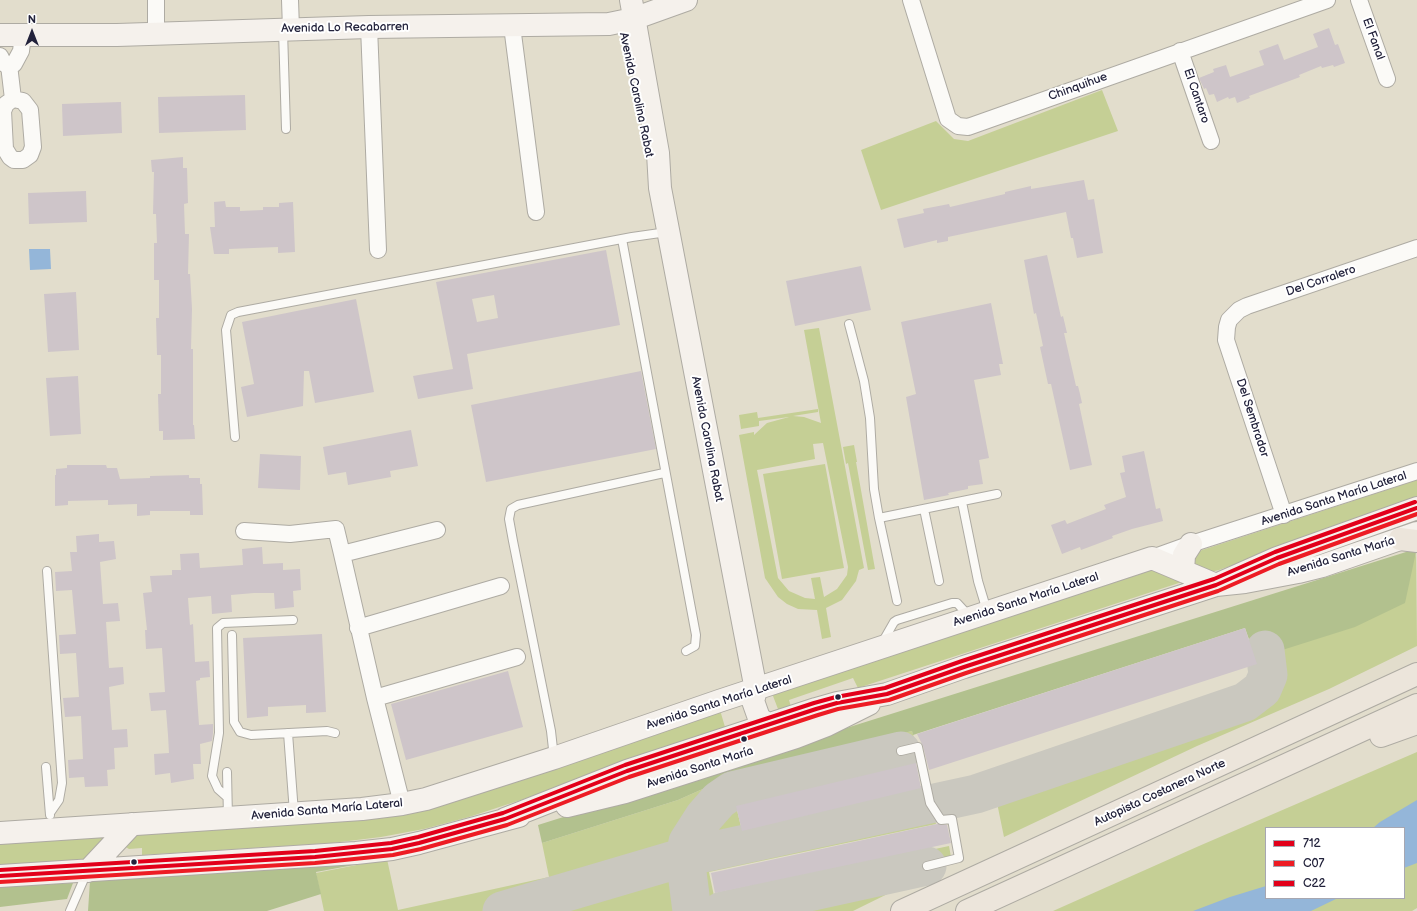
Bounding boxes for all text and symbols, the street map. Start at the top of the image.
north arrow [12,12,52,52]
text: N [28,13,36,26]
street label: El Fanal [1359,16,1387,62]
street label: Avenida Lo Recabarren [281,20,409,36]
street label: Avenida Carolina Rabat [616,31,656,159]
street label: El Cantaro [1180,67,1212,125]
street label: Chinquihue [1047,70,1109,104]
street label: Del Corralero [1284,262,1358,300]
street label: Avenida Carolina Rabat [688,375,726,503]
street label: Del Sembrador [1233,377,1271,459]
street label: Avenida Santa María Lateral [1259,469,1409,529]
street label: Avenida Santa María [1286,534,1396,580]
street label: Avenida Santa María Lateral [951,570,1101,630]
street label: Avenida Santa María Lateral [644,673,794,733]
unlabelled marker [833,692,843,702]
unlabelled marker [739,734,749,744]
street label: Avenida Santa María [645,744,755,792]
street label: Autopista Costanera Norte [1092,756,1228,830]
street label: Avenida Santa María Lateral [251,796,403,824]
legend [1265,827,1405,899]
text: 712 [1303,836,1321,851]
text: C07 [1303,856,1324,871]
unlabelled marker [129,857,139,867]
text: C22 [1303,876,1326,891]

